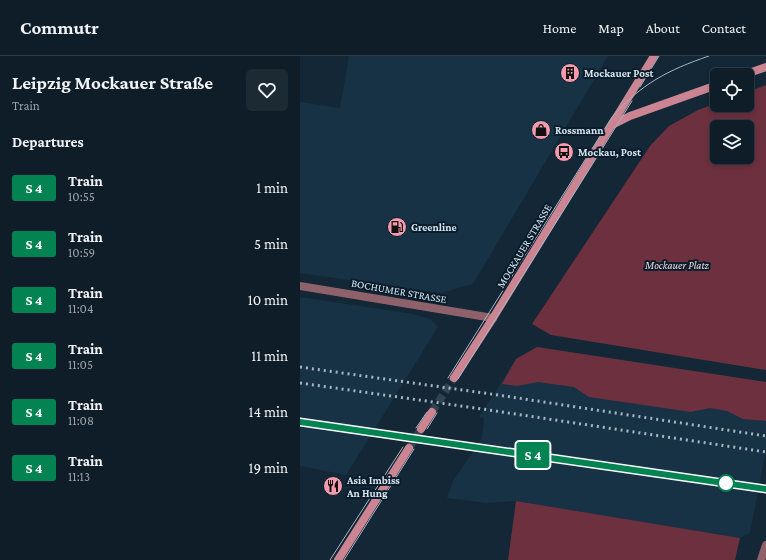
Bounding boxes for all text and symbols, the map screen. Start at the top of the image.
text: Commutr [20,17,99,38]
text: Home [543,20,576,36]
text: Map [598,20,624,36]
text: About [646,20,680,36]
text: Contact [702,20,746,36]
building icon: Mockauer Post [559,62,581,84]
place label: Mockauer Post [584,67,653,79]
map controls [710,68,754,164]
button: locate [710,68,754,112]
button: heart [246,69,288,111]
text: Leipzig Mockauer Straße [12,72,213,93]
text: Train [12,98,40,113]
shop icon: Rossmann [530,119,552,141]
button: layers [710,120,754,164]
place label: Rossmann [555,124,604,136]
text: Departures [12,134,84,150]
bus stop icon: Mockau, Post [553,141,575,163]
place label: Mockau, Post [578,146,641,159]
text: Train [68,173,103,189]
text: S 4 [25,180,43,196]
text: 1 min [256,180,288,196]
text: 10:55 [68,189,95,204]
street label: MOCKAUER STRASSE [494,202,554,290]
fuel station icon: Greenline [386,216,408,238]
place label: Greenline [411,221,457,233]
text: Train [68,229,103,245]
text: S 4 [25,236,43,252]
text: 5 min [254,236,288,252]
text: 10:59 [68,245,95,260]
park label: Mockauer Platz [644,259,710,271]
street label: BOCHUMER STRASSE [350,277,448,305]
text: Train [68,285,103,301]
text: S 4 [25,292,43,308]
text: 10 min [248,292,288,308]
text: 11:04 [68,301,94,316]
text: Train [68,341,103,357]
text: S 4 [25,348,43,364]
text: 11 min [251,348,288,364]
text: 11:05 [68,357,93,372]
text: Train [68,397,103,413]
text: S 4 [25,404,43,420]
text: 14 min [249,404,288,420]
text: 11:08 [68,413,94,428]
line badge: S 4 [510,442,556,468]
text: S 4 [524,447,542,463]
text: Train [68,453,103,469]
text: S 4 [25,460,43,476]
text: 19 min [249,460,288,476]
text: 11:13 [68,469,90,484]
place label: Asia Imbiss An Hung [346,474,400,499]
unlabelled marker [717,474,735,492]
restaurant icon: Asia Imbiss An Hung [322,475,344,497]

